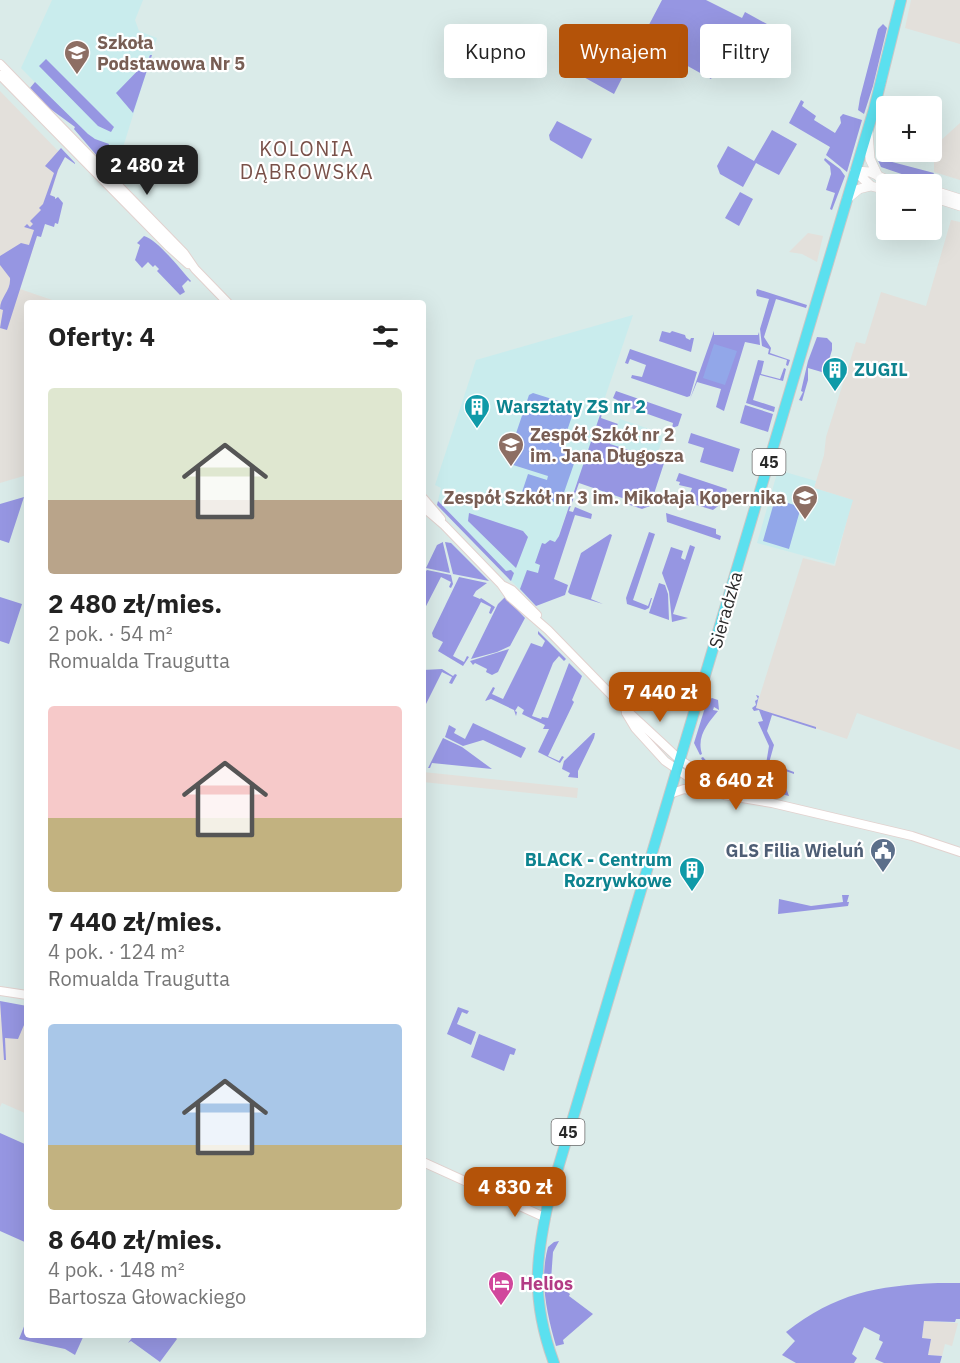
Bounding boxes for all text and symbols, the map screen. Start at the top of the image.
chip: Kupno [444,24,547,78]
chip: Wynajem [559,24,688,78]
chip: Filtry [700,24,791,78]
place label: Szkoła Podstawowa Nr 5 [97,31,245,75]
school or university icon: Szkoła Podstawowa Nr 5 [62,38,92,76]
map controls [876,96,942,240]
button: + [876,96,942,162]
district label: KOLONIA DĄBROWSKA [240,135,374,185]
pin: 2 480 zł [85,145,209,196]
text: 2 480 zł [110,151,184,178]
button: − [876,174,942,240]
text: Oferty: 4 [48,319,155,353]
icon: filters [369,320,402,353]
building icon: ZUGIL [820,355,850,393]
place label: ZUGIL [854,358,908,381]
building icon: Warsztaty ZS nr 2 [462,392,492,430]
place label: Warsztaty ZS nr 2 [496,395,646,418]
place label: Zespół Szkół nr 2 im. Jana Długosza [530,423,684,467]
icon: home [171,427,279,535]
school or university icon: Zespół Szkół nr 2 im. Jana Długosza [496,430,526,468]
road number: 45 [752,449,786,475]
school or university icon: Zespół Szkół nr 3 im. Mikołaja Kopernika [790,483,820,521]
place label: Zespół Szkół nr 3 im. Mikołaja Kopernika [444,486,786,509]
street label: Sieradzka [704,568,748,651]
text: 2 480 zł/mies. [48,586,222,620]
text: 2 pok. · 54 m² [48,620,173,647]
text: Romualda Traugutta [48,647,230,674]
pin: 7 440 zł [598,672,722,723]
text: 7 440 zł [623,678,697,705]
icon: home [171,745,279,853]
pin: 8 640 zł [674,760,798,811]
text: 8 640 zł [699,766,773,793]
public building icon: GLS Filia Wieluń [868,836,898,874]
place label: GLS Filia Wieluń [726,839,864,862]
place label: BLACK - Centrum Rozrywkowe [525,848,672,892]
building icon: BLACK - Centrum Rozrywkowe [677,855,707,893]
text: 7 440 zł/mies. [48,904,222,938]
text: 4 pok. · 124 m² [48,938,185,965]
text: Romualda Traugutta [48,965,230,992]
icon: home [171,1063,279,1171]
road number: 45 [552,1119,584,1145]
pin: 4 830 zł [453,1167,577,1218]
text: 4 830 zł [478,1173,552,1200]
text: 8 640 zł/mies. [48,1222,222,1256]
text: 4 pok. · 148 m² [48,1256,185,1283]
hotel icon: Helios [486,1269,516,1307]
place label: Helios [520,1272,573,1295]
text: Bartosza Głowackiego [48,1283,246,1310]

